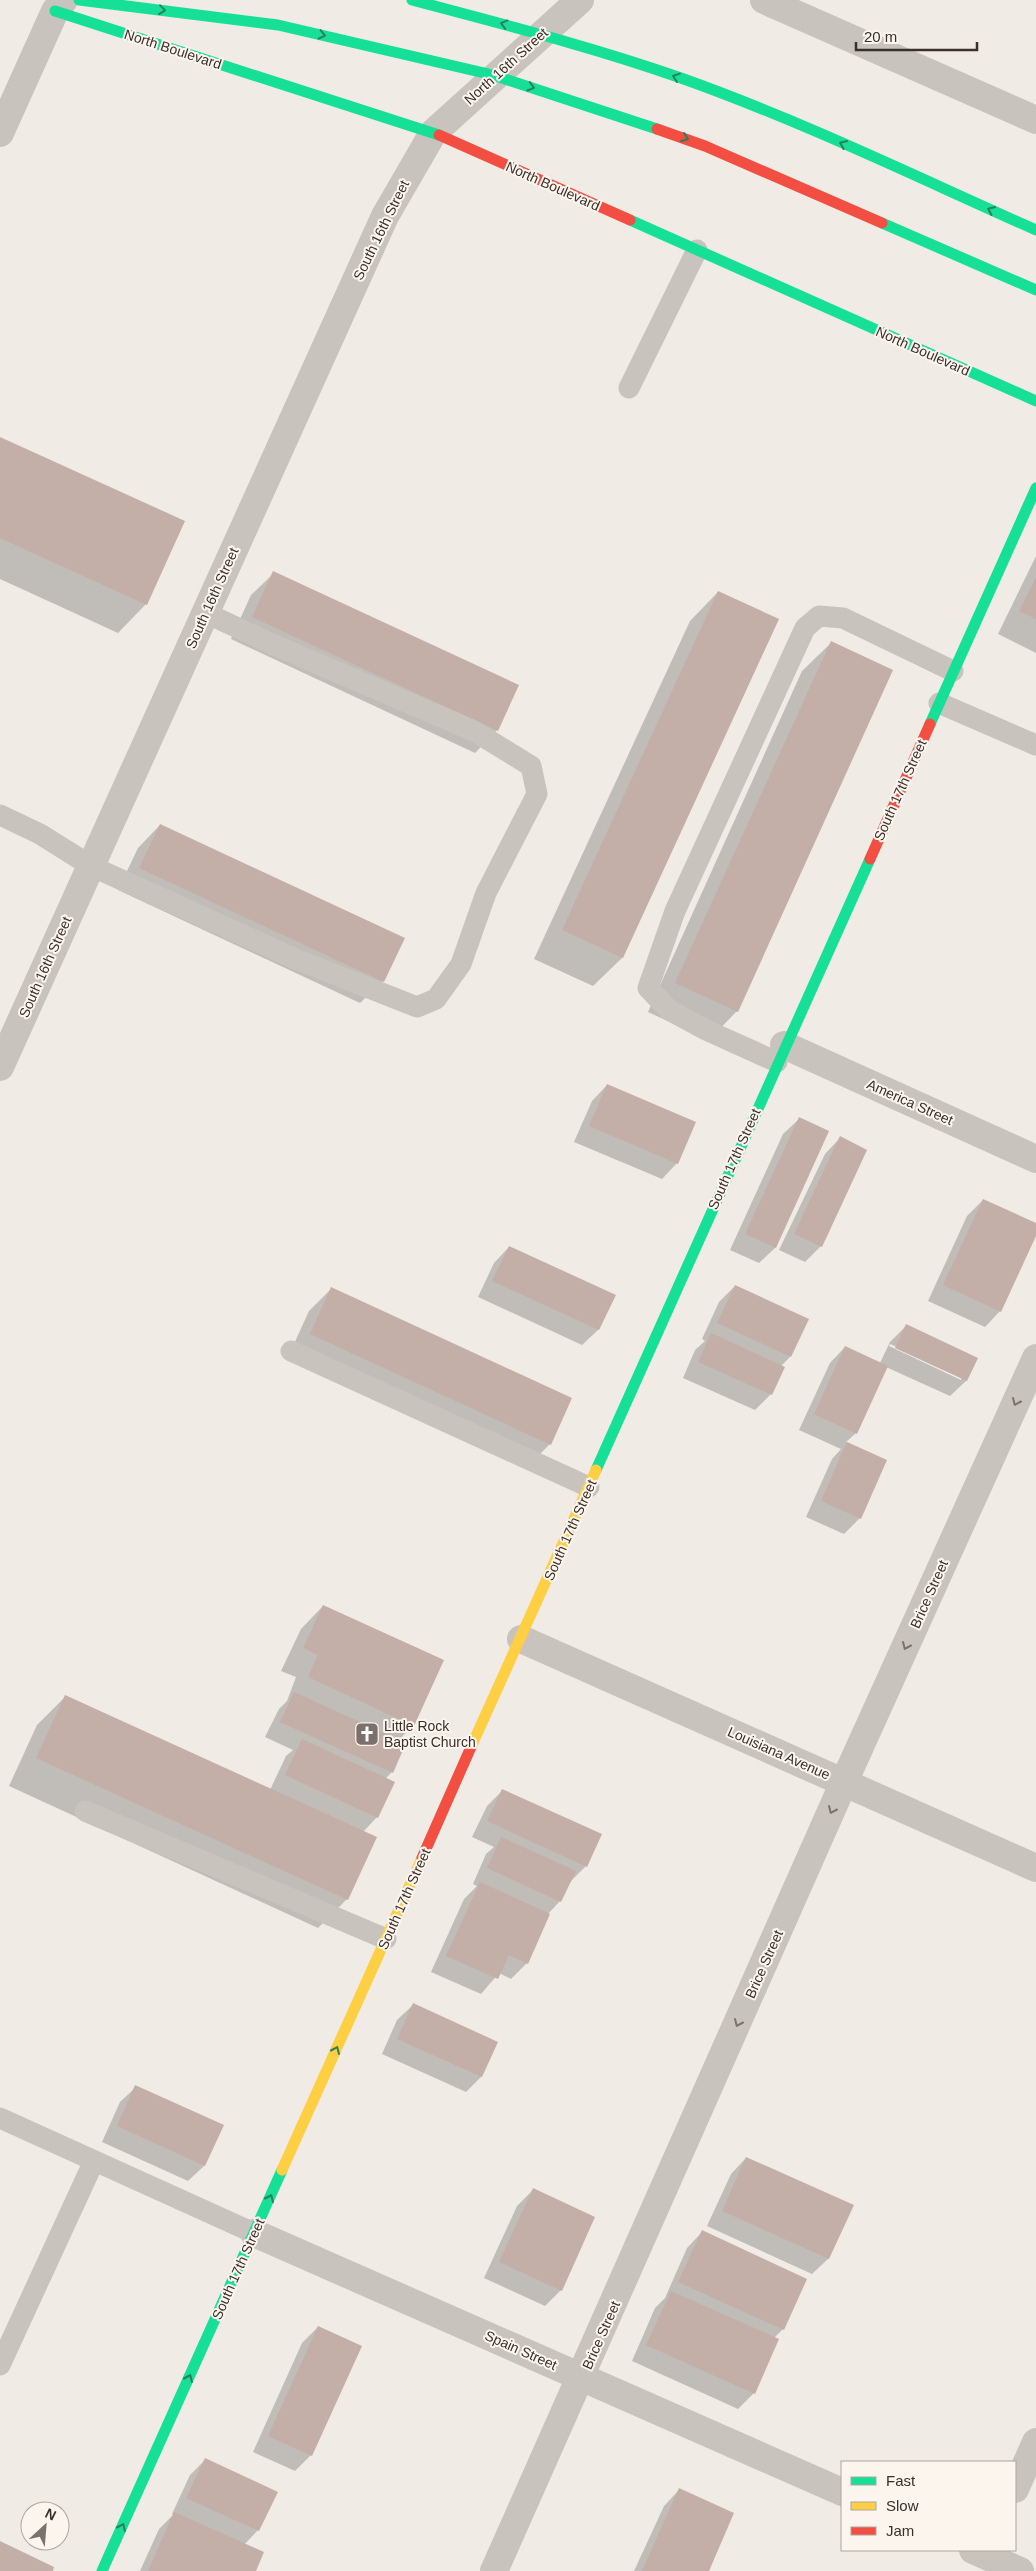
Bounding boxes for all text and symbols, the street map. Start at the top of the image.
one-way arrow [158,4,166,15]
one-way arrow [500,19,508,30]
scale bar [856,20,977,52]
street label: North 16th Street [461,24,551,108]
street label: North Boulevard [122,26,224,72]
text: 20 m [864,28,897,45]
one-way arrow [318,29,327,40]
one-way arrow [672,73,681,83]
one-way arrow [526,81,535,91]
one-way arrow [680,132,689,142]
one-way arrow [839,140,848,151]
street label: North Boulevard [504,158,602,214]
street label: South 16th Street [350,177,412,282]
one-way arrow [987,206,996,217]
street label: North Boulevard [874,323,972,379]
street label: South 16th Street [183,545,242,651]
street label: South 17th Street [871,737,930,843]
street label: South 16th Street [16,914,75,1020]
street label: America Street [864,1076,956,1128]
street label: South 17th Street [705,1106,764,1212]
one-way arrow [1012,1397,1022,1406]
street label: South 17th Street [541,1477,600,1583]
street label: Brice Street [907,1557,951,1631]
one-way arrow [901,1641,912,1650]
place label: Little Rock Baptist Church [384,1718,476,1750]
church icon: Little Rock Baptist Church [354,1721,380,1747]
street label: Louisiana Avenue [725,1723,833,1783]
one-way arrow [827,1805,838,1814]
street label: South 17th Street [375,1846,434,1952]
street label: Brice Street [742,1927,786,2001]
one-way arrow [733,2018,744,2027]
one-way arrow [330,2046,341,2055]
one-way arrow [263,2194,274,2203]
street label: South 17th Street [209,2216,268,2322]
street label: Brice Street [579,2298,623,2372]
street label: Spain Street [483,2327,560,2373]
one-way arrow [182,2374,193,2383]
legend [841,2461,1016,2551]
text: Fast [886,2472,916,2489]
text: Slow [886,2497,919,2514]
north arrow [20,2501,70,2551]
text: N [43,2505,59,2524]
text: Jam [886,2522,914,2539]
one-way arrow [116,2523,126,2532]

